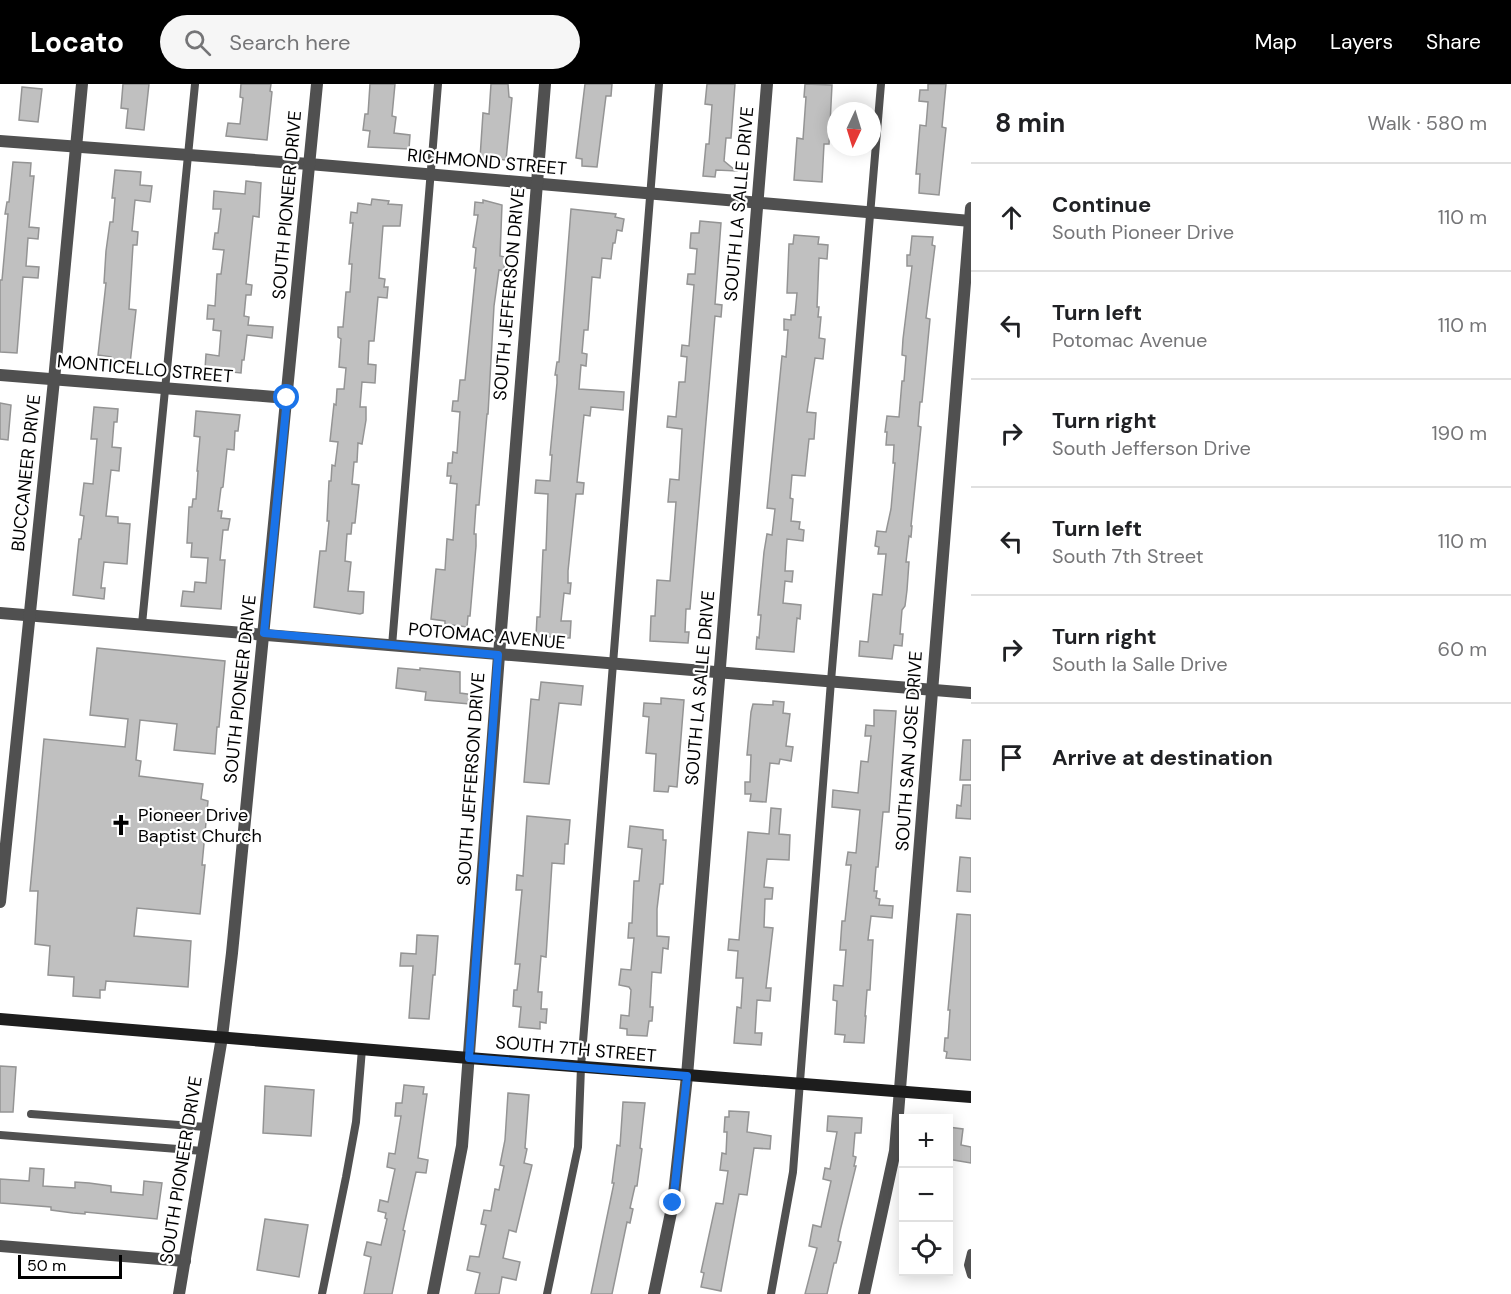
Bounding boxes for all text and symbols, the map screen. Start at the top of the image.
search box [160,15,580,69]
text: Locato [30,24,124,61]
icon: search [181,26,214,59]
text: Search here [229,28,351,57]
text: Map [1255,28,1297,56]
text: Layers [1330,28,1393,56]
text: Share [1426,28,1481,56]
north arrow [827,102,881,156]
street label: SOUTH LA SALLE DRIVE [719,106,759,302]
text: 8 min [995,106,1065,140]
street label: SOUTH PIONEER DRIVE [267,109,307,301]
text: Walk · 580 m [1367,110,1487,136]
street label: RICHMOND STREET [406,143,568,181]
street label: SOUTH JEFFERSON DRIVE [488,187,530,401]
text: Continue [1052,190,1151,219]
icon: ahead [995,201,1028,234]
text: 110 m [1438,204,1487,230]
text: South Pioneer Drive [1052,219,1234,245]
text: Turn left [1052,298,1142,327]
icon: left [995,309,1028,342]
text: 110 m [1438,312,1487,338]
text: Potomac Avenue [1052,327,1207,353]
street label: MONTICELLO STREET [56,349,234,389]
route start [273,384,299,410]
street label: BUCCANEER DRIVE [6,393,46,553]
text: Turn right [1052,406,1157,435]
icon: right [995,417,1028,450]
text: 190 m [1431,420,1487,446]
text: South Jefferson Drive [1052,435,1251,461]
text: Turn left [1052,514,1142,543]
icon: left [995,525,1028,558]
text: 110 m [1438,528,1487,554]
text: South 7th Street [1052,543,1204,569]
street label: SOUTH LA SALLE DRIVE [680,590,720,786]
street label: SOUTH PIONEER DRIVE [218,593,262,785]
street label: POTOMAC AVENUE [407,617,567,655]
text: Turn right [1052,622,1157,651]
icon: right [995,633,1028,666]
text: 60 m [1438,636,1487,662]
street label: SOUTH SAN JOSE DRIVE [890,650,928,852]
text: South la Salle Drive [1052,651,1228,677]
street label: SOUTH JEFFERSON DRIVE [452,672,490,886]
icon: arrive [995,741,1028,774]
text: Arrive at destination [1052,743,1273,772]
place label: Pioneer Drive Baptist Church [138,803,262,848]
church icon: Pioneer Drive Baptist Church [109,813,133,837]
street label: SOUTH 7TH STREET [495,1030,657,1068]
street label: SOUTH PIONEER DRIVE [154,1074,208,1266]
map controls [899,1114,953,1276]
button: + [899,1114,953,1168]
button: − [899,1168,953,1222]
route end [659,1189,685,1215]
button: locate [899,1222,953,1276]
scale bar [18,1252,122,1280]
text: 50 m [27,1255,66,1276]

